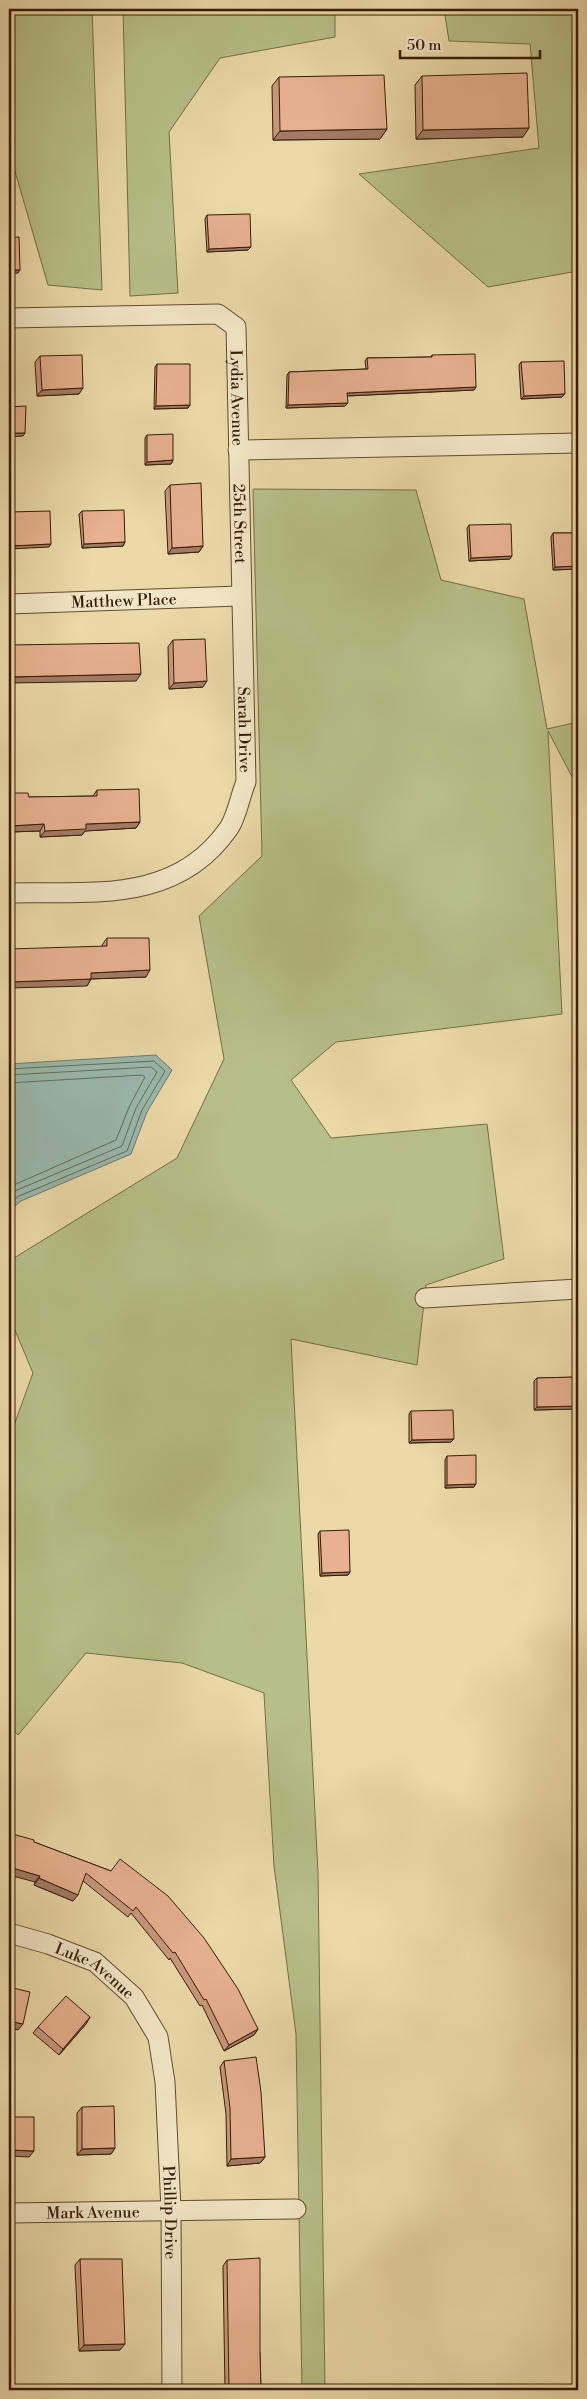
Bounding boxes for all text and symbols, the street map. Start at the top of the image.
scale bar [400,28,540,60]
text: 50 m [407,36,441,55]
street label: Lydia Avenue [225,349,248,446]
street label: 25th Street [228,483,250,564]
street label: Matthew Place [71,589,177,613]
street label: Sarah Drive [233,687,255,773]
street label: Luke Avenue [52,1939,138,2004]
street label: Phillip Drive [158,2165,180,2259]
street label: Mark Avenue [46,2202,140,2223]

